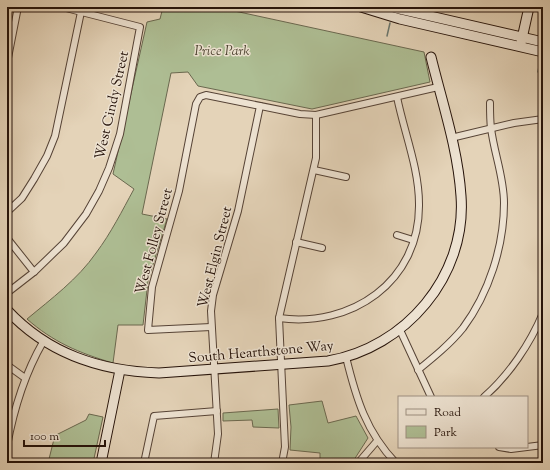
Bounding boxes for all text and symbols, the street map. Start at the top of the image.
park label: Price Park [194,42,250,62]
street label: West Cindy Street [91,49,135,162]
street label: West Folley Street [131,186,179,297]
street label: West Elgin Street [194,204,238,311]
street label: South Hearthstone Way [188,337,335,369]
legend [398,396,528,448]
text: Road [434,404,461,422]
scale bar [24,422,105,448]
text: Park [434,424,457,442]
text: 100 m [30,428,59,446]

